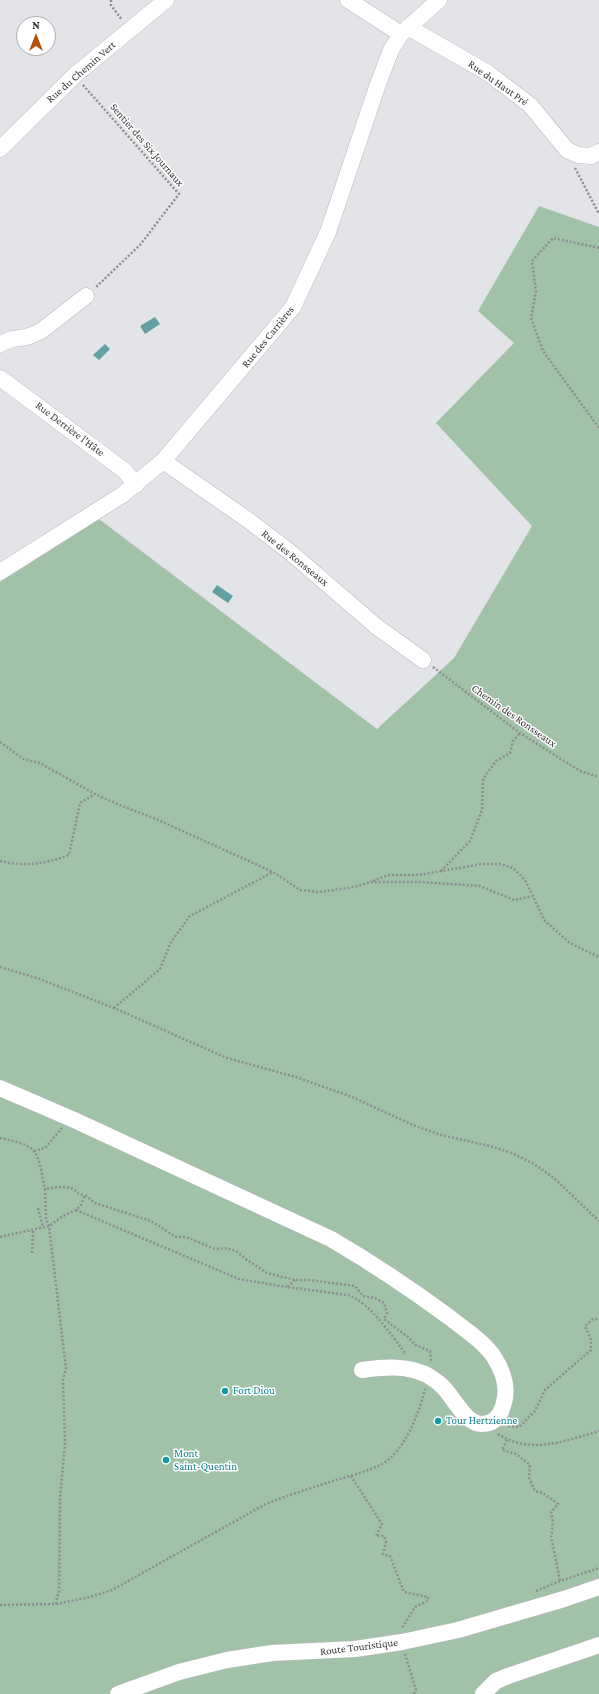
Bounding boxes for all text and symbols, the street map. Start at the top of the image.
north arrow [16,16,56,56]
text: N [32,19,40,31]
street label: Rue du Chemin Vert [44,38,118,106]
street label: Rue du Haut Pré [465,57,531,109]
street label: Sentier des Six Journaux [107,101,187,189]
street label: Rue des Carrières [239,303,297,371]
street label: Rue Derrière l'Hâte [33,399,107,459]
street label: Rue des Ronsseaux [259,527,331,589]
street label: Chemin des Ronsseaux [469,682,559,750]
place label: Fort Diou [233,1384,275,1398]
marker: Fort Diou [220,1386,230,1396]
place label: Tour Hertzienne [446,1414,517,1428]
marker: Tour Hertzienne [433,1416,443,1426]
place label: Mont Saint-Quentin [174,1447,237,1473]
marker: Mont Saint-Quentin [161,1455,171,1465]
street label: Route Touristique [319,1636,399,1658]

